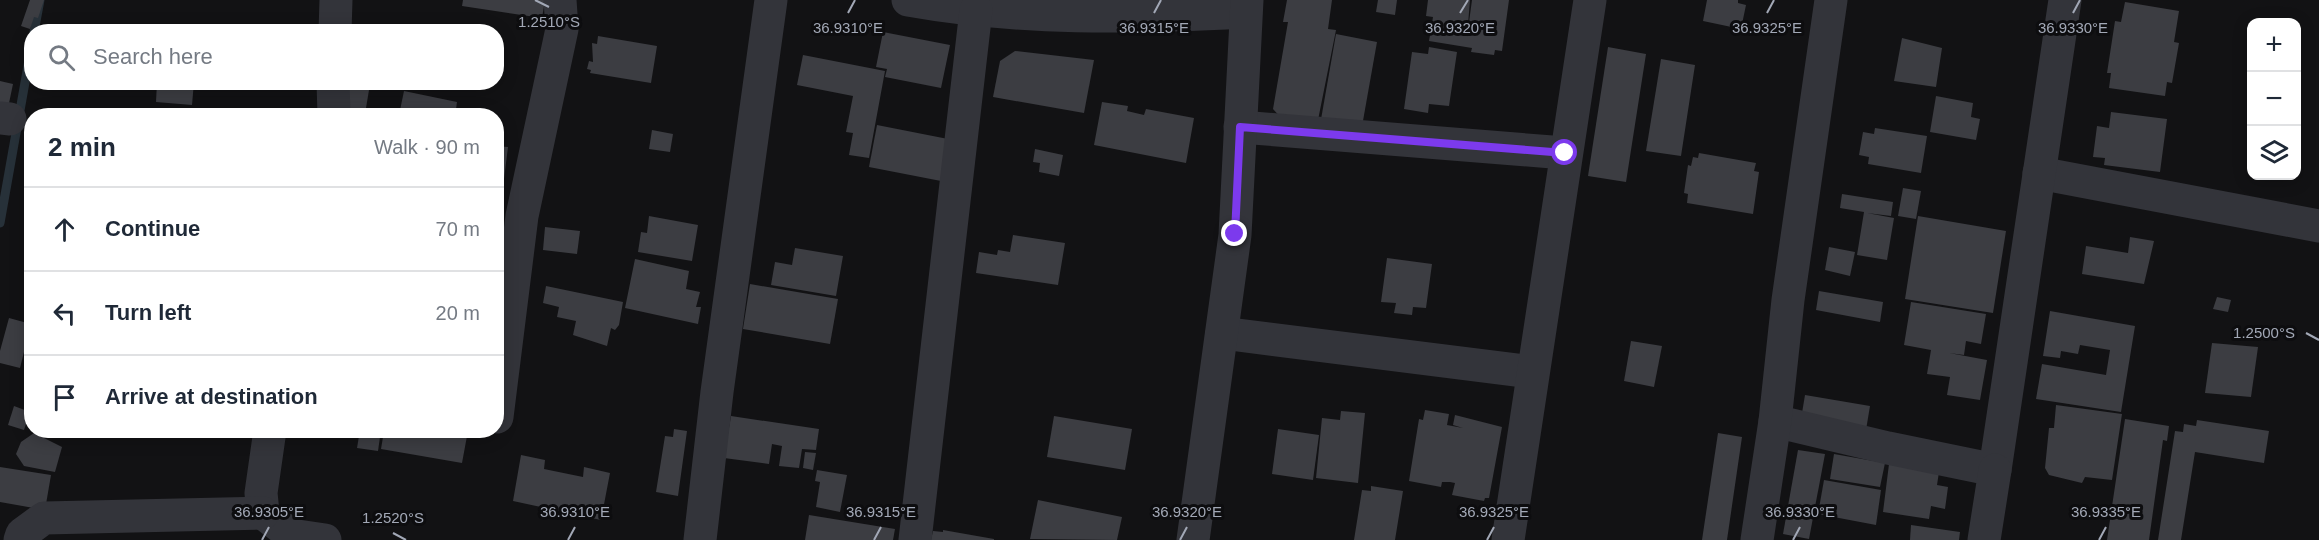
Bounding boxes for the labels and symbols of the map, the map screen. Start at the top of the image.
text: 1.2510°S [518,13,580,30]
text: 36.9310°E [813,19,883,36]
text: 36.9315°E [1119,19,1189,36]
text: 36.9320°E [1425,19,1495,36]
text: 36.9325°E [1732,19,1802,36]
text: 36.9330°E [2038,19,2108,36]
route start [1551,139,1577,165]
route end [1221,220,1247,246]
text: 1.2500°S [2233,324,2295,341]
text: 36.9305°E [234,503,304,520]
text: 36.9310°E [540,503,610,520]
text: 36.9315°E [846,503,916,520]
text: 36.9320°E [1152,503,1222,520]
text: 36.9325°E [1459,503,1529,520]
text: 36.9330°E [1765,503,1835,520]
text: 36.9335°E [2071,503,2141,520]
text: 1.2520°S [362,509,424,526]

